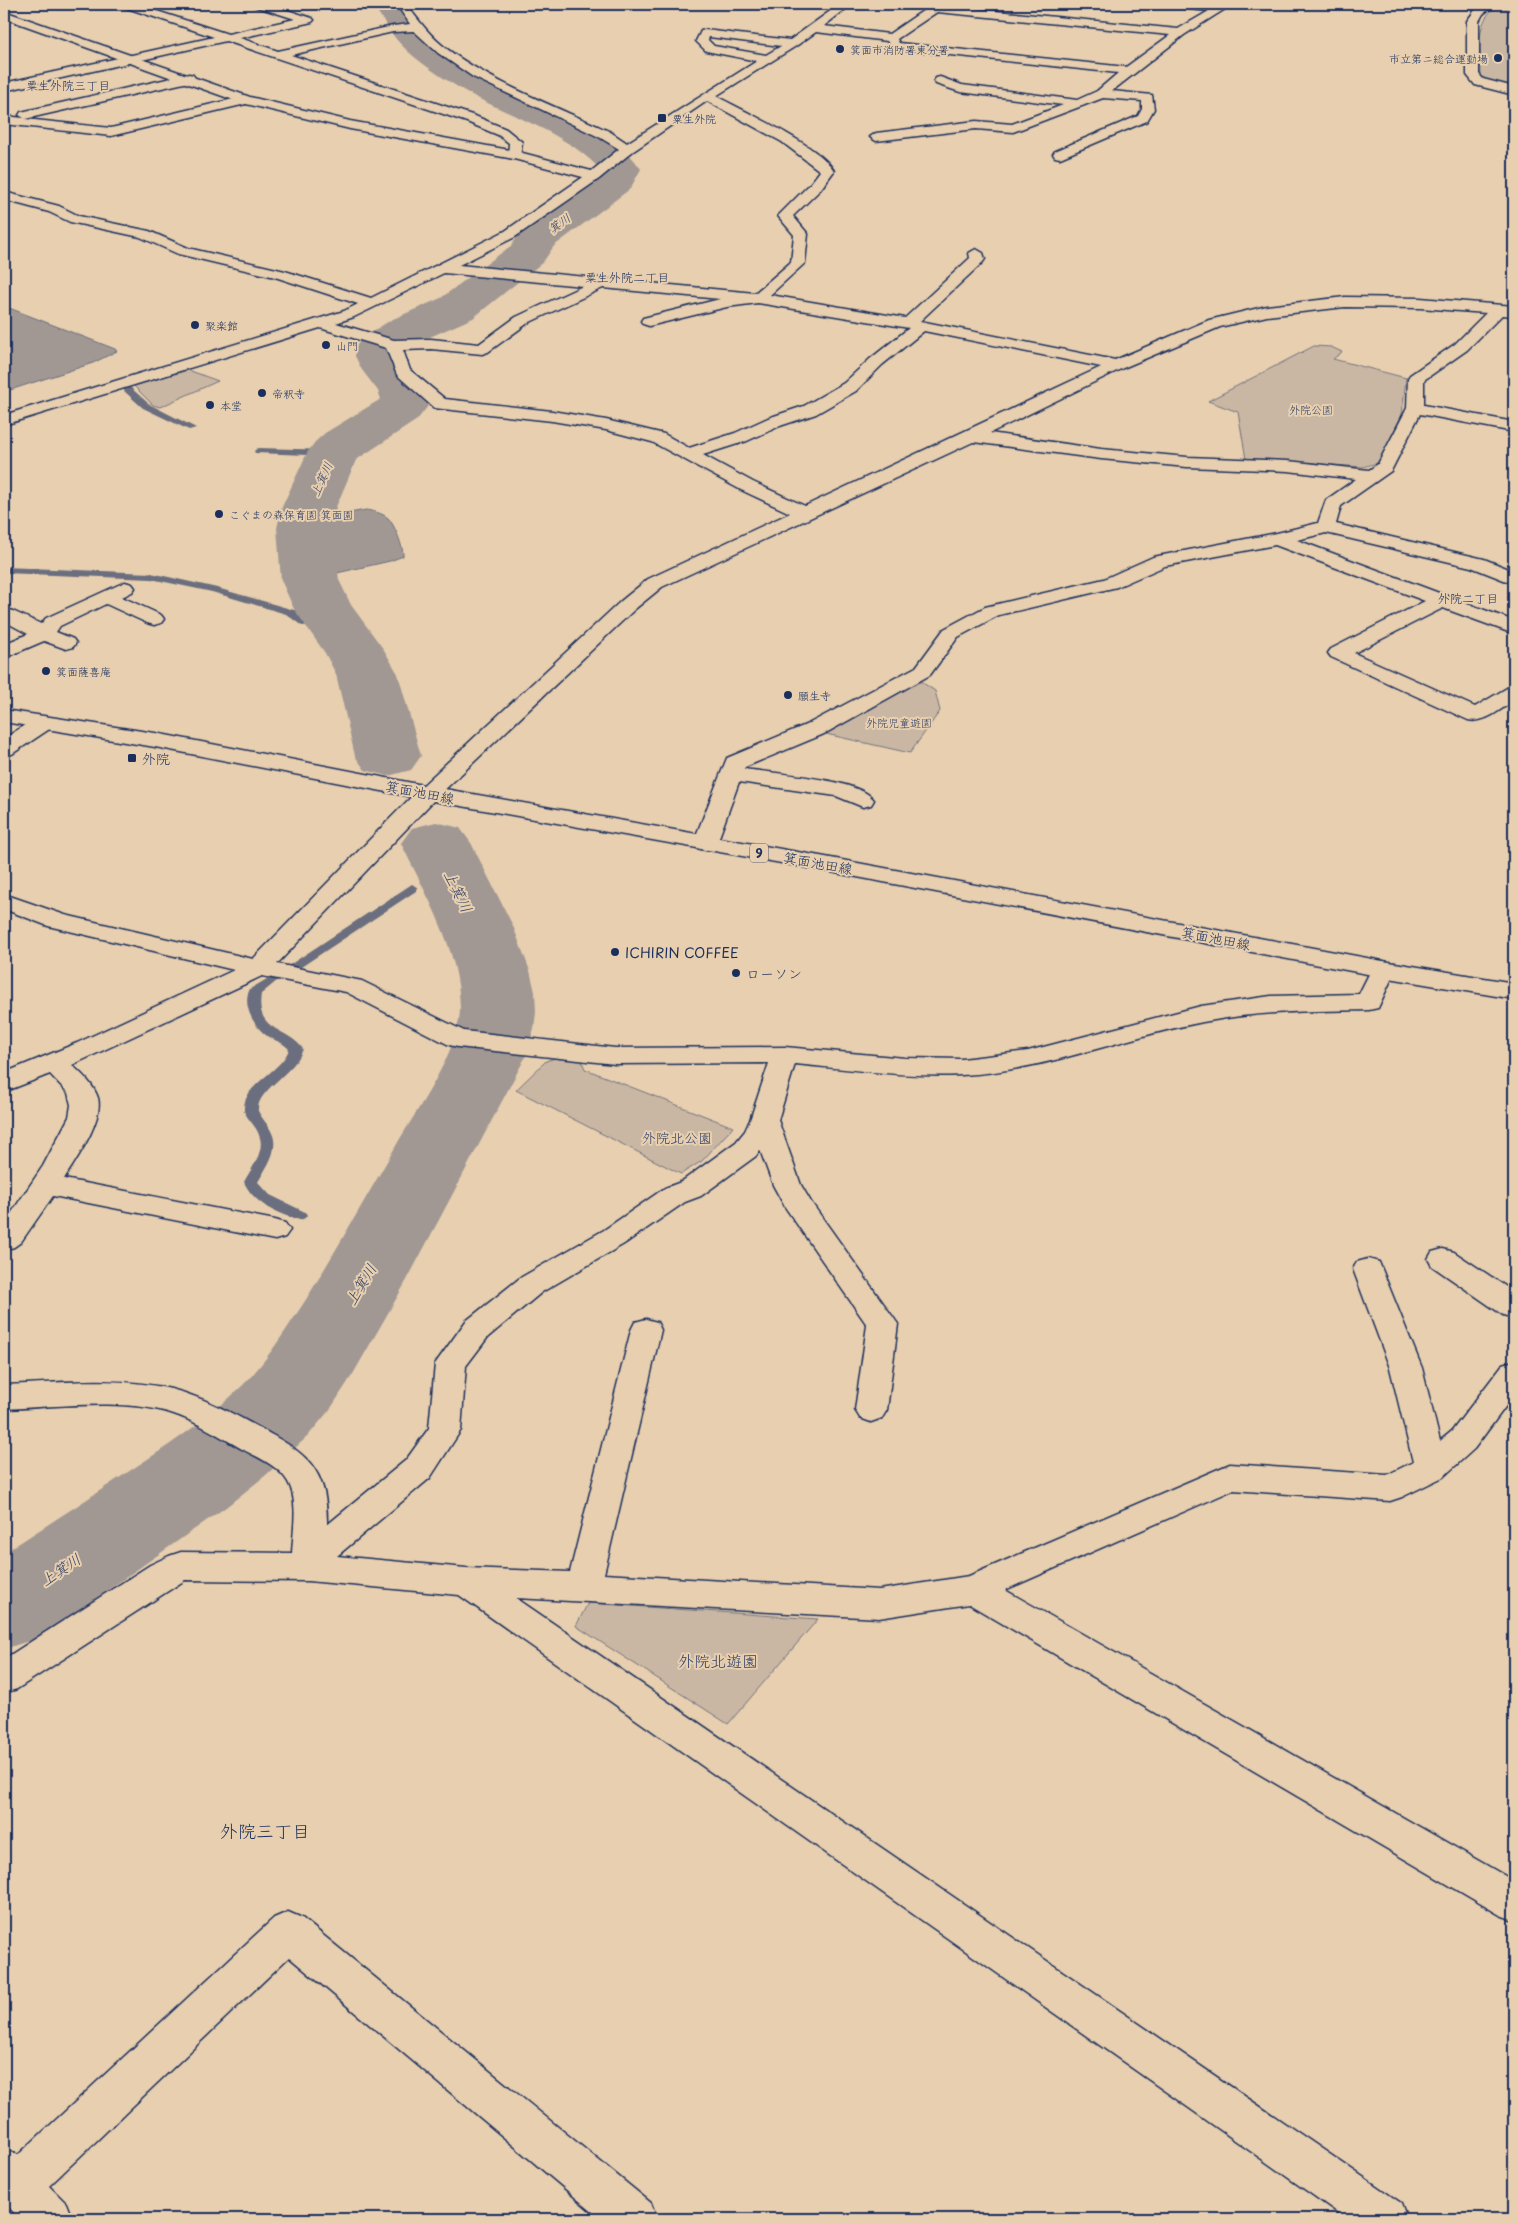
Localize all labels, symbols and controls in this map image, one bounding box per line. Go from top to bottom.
place label: 箕面市消防署東分署 [850,41,949,58]
marker: 箕面市消防署東分署 [834,43,846,55]
place label: 市立第ニ総合運動場 [1389,50,1488,67]
marker: 市立第ニ総合運動場 [1492,52,1504,64]
district label: 粟生外院三丁目 [26,76,110,94]
place label: 粟生外院 [672,110,716,127]
marker: 粟生外院 [656,112,668,124]
water label: 箕川 [544,209,574,237]
district label: 粟生外院二丁目 [585,268,669,286]
place label: 聚楽館 [205,317,238,334]
marker: 聚楽館 [189,319,201,331]
place label: 山門 [336,337,358,354]
marker: 山門 [320,339,332,351]
place label: 帝釈寺 [272,385,305,402]
marker: 帝釈寺 [256,387,268,399]
place label: 本堂 [220,397,242,414]
marker: 本堂 [204,399,216,411]
park label: 外院公園 [1289,401,1333,418]
water label: 上箕川 [305,459,337,499]
place label: こぐまの森保育園 箕面園 [229,506,354,523]
marker: こぐまの森保育園 箕面園 [213,508,225,520]
district label: 外院二丁目 [1438,589,1498,607]
place label: 箕面薩喜庵 [56,663,111,680]
marker: 箕面薩喜庵 [40,665,52,677]
place label: 願生寺 [798,687,831,704]
marker: 願生寺 [782,689,794,701]
park label: 外院児童遊園 [866,714,932,731]
place label: 外院 [142,748,170,769]
marker: 外院 [126,752,138,764]
street label: 箕面池田線 [384,775,456,809]
road number: 9 [750,844,768,862]
street label: 箕面池田線 [782,847,854,879]
water label: 上箕川 [439,866,479,916]
street label: 箕面池田線 [1180,921,1252,955]
place label: ICHIRIN COFFEE [625,942,739,963]
marker: ICHIRIN COFFEE [609,946,621,958]
place label: ローソン [746,963,802,984]
marker: ローソン [730,967,742,979]
park label: 外院北公園 [642,1127,712,1148]
water label: 上箕川 [339,1259,381,1309]
water label: 上箕川 [35,1547,85,1591]
park label: 外院北遊園 [678,1648,758,1672]
district label: 外院三丁目 [220,1817,310,1844]

